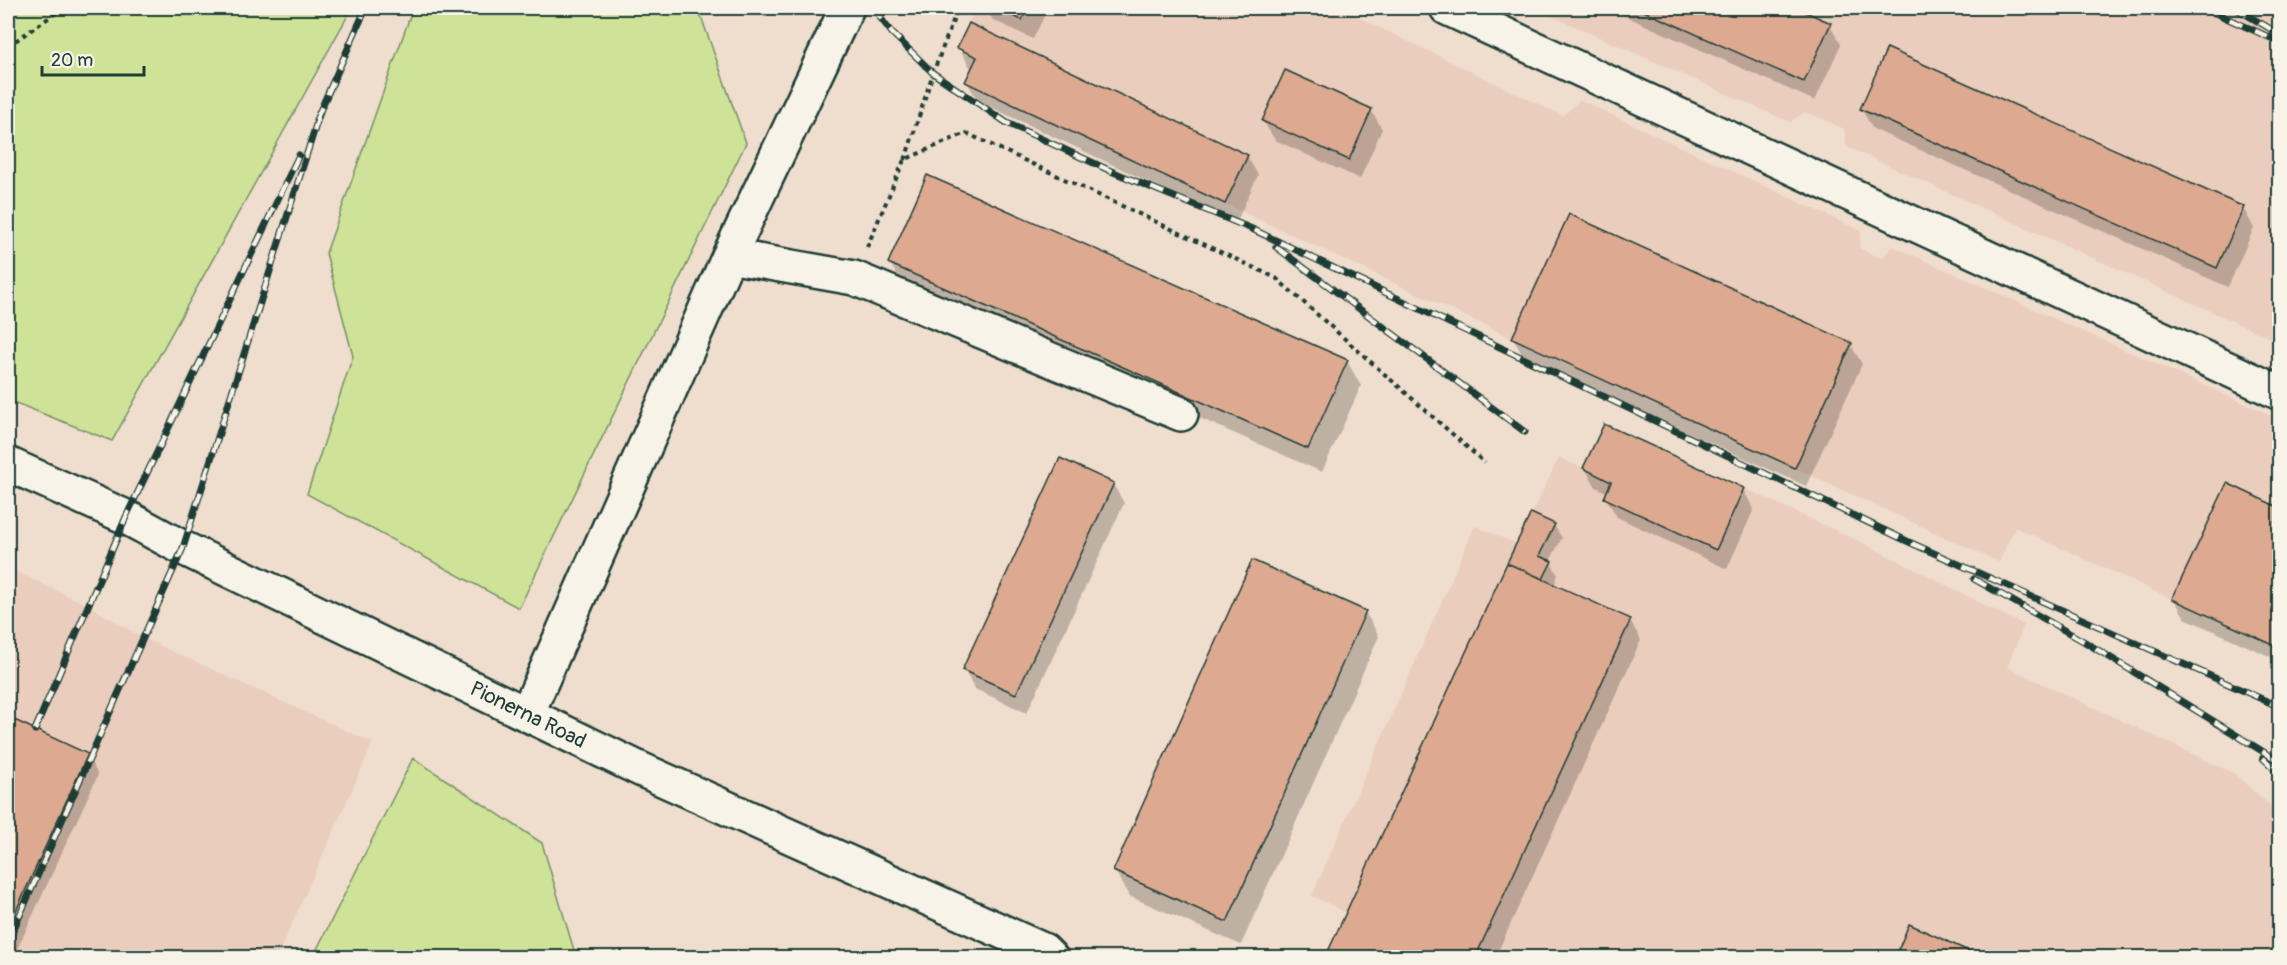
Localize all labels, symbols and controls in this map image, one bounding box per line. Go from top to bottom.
scale bar [42,39,144,77]
text: 20 m [51,49,93,72]
street label: Pionerna Road [466,675,590,755]

